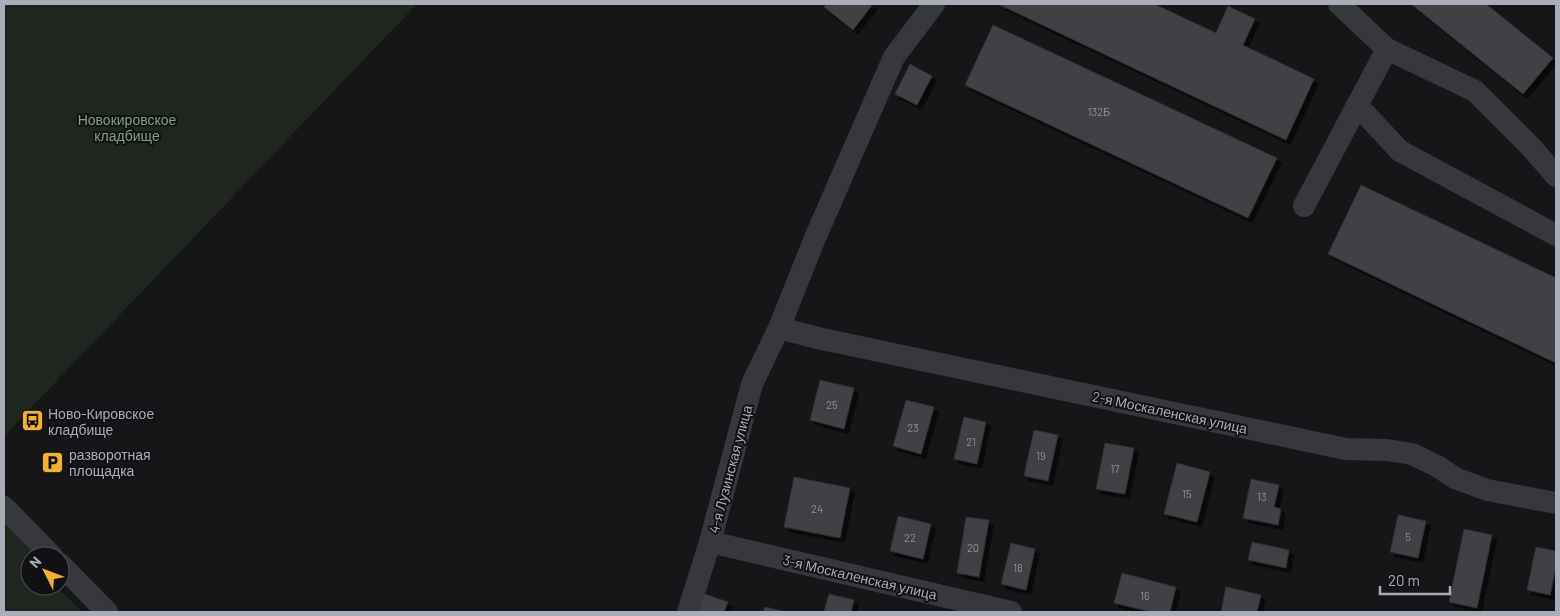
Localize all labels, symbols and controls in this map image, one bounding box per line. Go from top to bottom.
house number: 132Б [1088,105,1110,118]
park label: Новокировское кладбище [78,111,177,144]
street label: 2-я Москаленская улица [1091,387,1249,437]
house number: 25 [826,398,838,411]
street label: 4-я Лузинская улица [705,403,755,535]
place label: Ново-Кировское кладбище [48,405,154,438]
bus stop icon: Ново-Кировское кладбище [20,409,44,433]
house number: 23 [907,421,919,434]
house number: 21 [966,435,976,448]
place label: разворотная площадка [69,446,151,479]
house number: 19 [1036,449,1046,462]
parking icon: разворотная площадка [41,450,65,474]
house number: 17 [1110,462,1120,475]
house number: 15 [1182,487,1192,500]
house number: 13 [1257,490,1267,503]
house number: 24 [811,502,823,515]
house number: 5 [1405,530,1411,543]
house number: 22 [904,531,916,544]
house number: 20 [967,541,979,554]
north arrow [20,546,70,596]
street label: 3-я Москаленская улица [781,551,939,603]
text: N [26,553,44,571]
house number: 18 [1013,561,1023,574]
scale bar [1380,564,1450,596]
text: 20 m [1388,571,1420,589]
house number: 16 [1140,589,1150,602]

